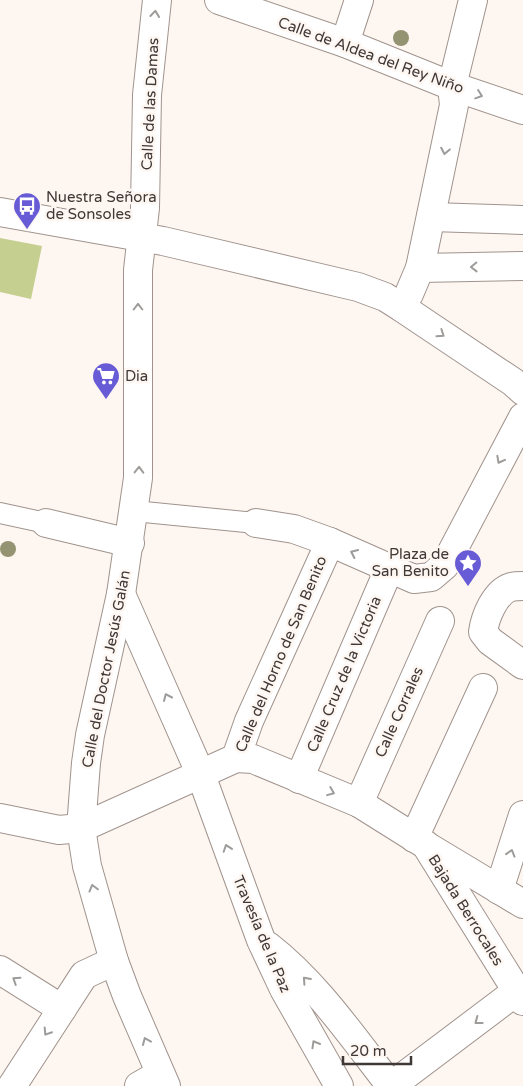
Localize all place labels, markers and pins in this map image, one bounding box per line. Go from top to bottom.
place label: Nuestra Señora de Sonsoles [46,188,157,223]
bus stop icon: Nuestra Señora de Sonsoles [12,191,42,230]
supermarket icon: Dia [91,361,121,400]
place label: Dia [125,367,148,385]
place label: Plaza de San Benito [372,545,449,580]
place icon: Plaza de San Benito [453,548,483,587]

